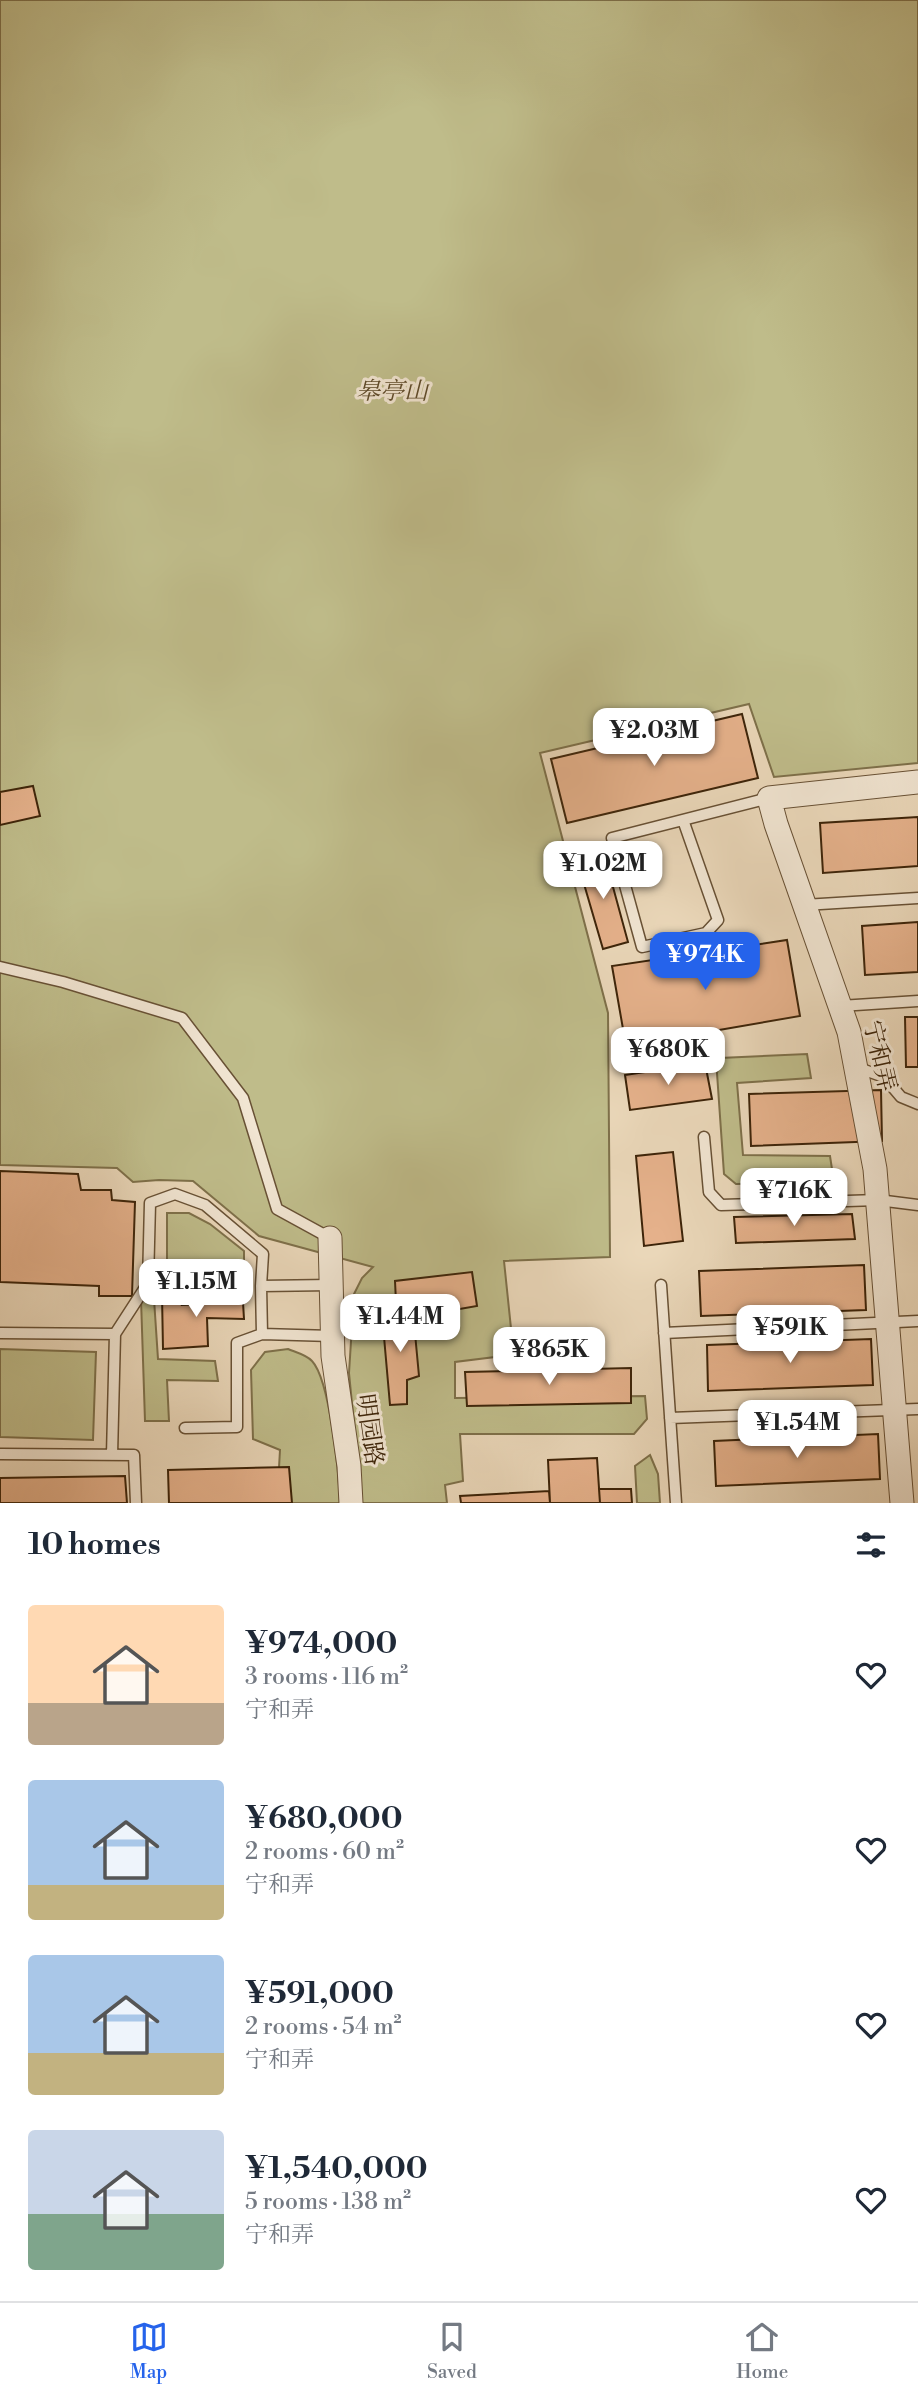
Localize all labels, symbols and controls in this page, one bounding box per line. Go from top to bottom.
park label: 皋亭山 [356,377,430,407]
pin: ¥2.03M [597,708,711,768]
text: ¥2.03M [609,717,699,745]
pin: ¥1.02M [546,842,660,901]
text: ¥1.02M [559,850,647,878]
pin: ¥974K [656,932,754,992]
text: ¥974K [666,941,744,969]
street label: 宁和弄 [856,1018,902,1094]
pin: ¥680K [619,1028,717,1087]
text: ¥680K [627,1036,709,1064]
pin: ¥716K [745,1168,843,1228]
text: ¥716K [756,1177,832,1205]
pin: ¥1.15M [139,1260,253,1319]
text: ¥1.15M [155,1268,237,1296]
pin: ¥1.44M [343,1294,457,1354]
text: ¥1.44M [356,1303,444,1331]
pin: ¥591K [741,1306,839,1365]
text: ¥591K [752,1314,828,1342]
pin: ¥865K [500,1328,598,1387]
text: ¥865K [509,1336,589,1364]
street label: 明园路 [349,1392,389,1468]
pin: ¥1.54M [740,1400,854,1460]
text: ¥1.54M [754,1409,840,1437]
text: 10 homes [28,1526,161,1564]
icon: filters [852,1526,890,1564]
text: ¥974,000 [245,1625,397,1663]
icon: home [84,1633,168,1717]
icon: heart [852,1656,890,1694]
text: 3 rooms · 116 m² [245,1663,408,1691]
text: 宁和弄 [245,1696,314,1724]
text: ¥680,000 [245,1800,402,1838]
icon: home [84,1808,168,1892]
icon: heart [852,1831,890,1869]
text: 2 rooms · 60 m² [245,1838,404,1866]
text: 宁和弄 [245,1871,314,1899]
text: ¥591,000 [245,1975,394,2013]
icon: home [84,1983,168,2067]
icon: heart [852,2006,890,2044]
text: 2 rooms · 54 m² [245,2013,402,2041]
text: 宁和弄 [245,2046,314,2074]
text: ¥1,540,000 [245,2150,428,2188]
icon: home [84,2158,168,2242]
icon: heart [852,2181,890,2219]
text: 5 rooms · 138 m² [245,2188,411,2216]
text: 宁和弄 [245,2221,314,2249]
tab: Map [130,2318,168,2384]
tab: Saved [427,2318,477,2384]
tab: Home [736,2318,788,2384]

